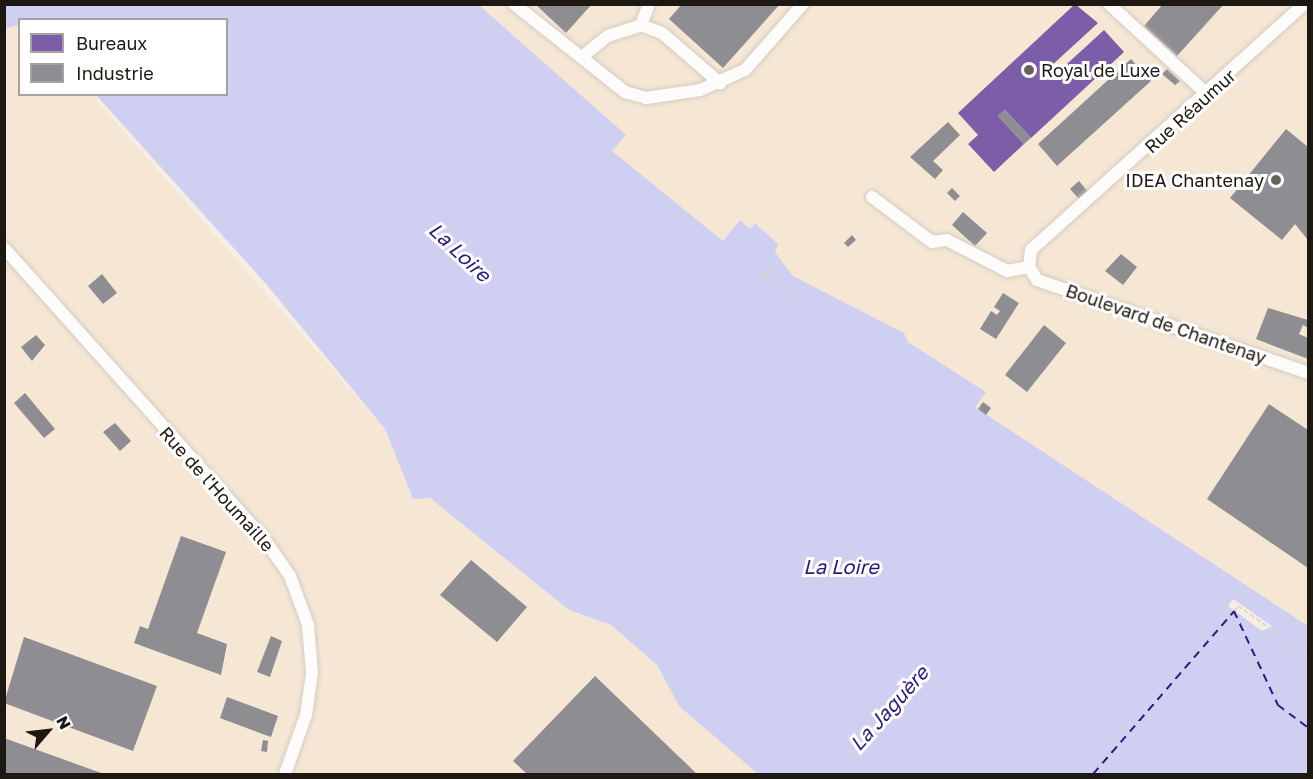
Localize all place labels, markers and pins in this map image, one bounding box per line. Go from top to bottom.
place label: Royal de Luxe [1041,59,1160,81]
marker: Royal de Luxe [1022,63,1036,77]
place label: IDEA Chantenay [1125,169,1264,191]
marker: IDEA Chantenay [1269,173,1283,187]

